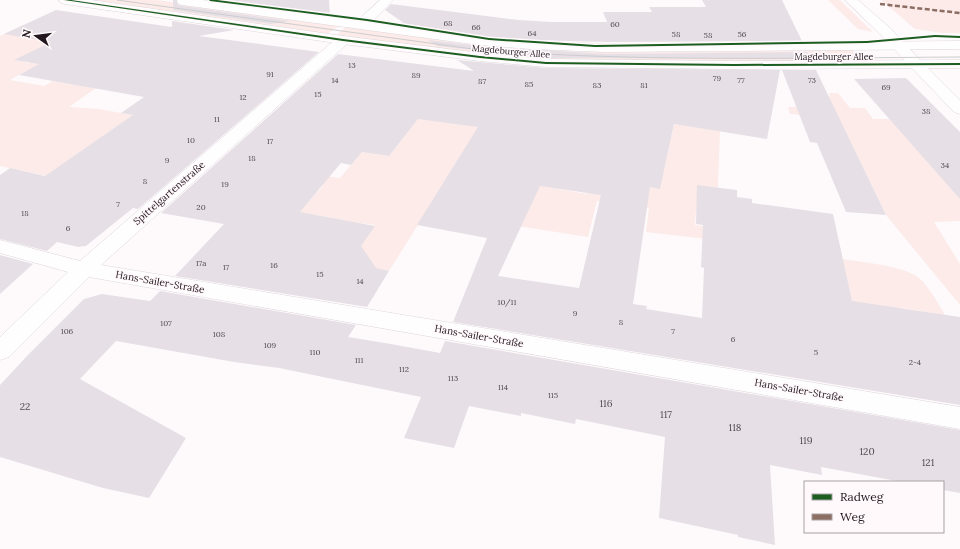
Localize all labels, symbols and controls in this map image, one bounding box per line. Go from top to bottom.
north arrow [16,16,56,56]
house number: 68 [443,18,453,28]
house number: 60 [610,19,620,29]
house number: 66 [471,22,481,32]
text: N [18,27,34,39]
house number: 64 [528,28,537,38]
house number: 58 [672,29,681,39]
house number: 56 [738,29,747,39]
house number: 58 [704,30,713,40]
street label: Magdeburger Allee [471,42,551,60]
street label: Magdeburger Allee [795,51,874,62]
house number: 13 [348,60,356,70]
house number: 91 [266,69,274,79]
house number: 89 [411,70,421,80]
house number: 79 [713,73,722,83]
house number: 14 [331,75,339,85]
house number: 77 [737,75,745,85]
house number: 73 [808,75,817,85]
house number: 87 [478,76,486,86]
house number: 85 [525,79,533,89]
house number: 83 [593,80,602,90]
house number: 81 [640,80,648,90]
house number: 69 [881,82,891,92]
house number: 15 [314,89,322,99]
house number: 12 [239,92,247,102]
house number: 38 [922,106,931,116]
house number: 11 [214,114,220,124]
house number: 10 [187,135,195,145]
house number: 17 [267,136,274,146]
house number: 18 [248,153,256,163]
house number: 9 [165,155,170,165]
street label: Spittelgartenstraße [130,158,208,228]
house number: 34 [941,160,950,170]
house number: 8 [143,176,148,186]
house number: 19 [221,179,229,189]
house number: 7 [116,199,120,209]
house number: 20 [196,202,206,212]
house number: 18 [21,208,29,218]
house number: 6 [66,223,71,233]
house number: 17a [196,258,206,268]
house number: 16 [270,260,278,270]
house number: 17 [223,262,230,272]
street label: Hans-Sailer-Straße [114,268,206,296]
house number: 15 [316,269,324,279]
house number: 14 [356,276,364,286]
house number: 10/11 [498,297,516,308]
house number: 9 [573,308,578,318]
house number: 8 [619,317,624,327]
house number: 107 [160,318,172,328]
street label: Hans-Sailer-Straße [433,322,525,350]
house number: 106 [61,326,74,336]
house number: 7 [671,326,675,336]
house number: 108 [213,329,226,339]
house number: 6 [731,334,736,344]
house number: 109 [264,340,277,350]
house number: 110 [310,347,320,357]
house number: 5 [814,347,818,357]
house number: 111 [355,355,363,365]
house number: 2-4 [909,357,922,367]
house number: 112 [399,364,409,374]
house number: 113 [448,373,459,383]
street label: Hans-Sailer-Straße [753,376,845,404]
house number: 114 [498,382,509,392]
house number: 115 [548,390,558,400]
house number: 116 [599,397,613,410]
house number: 22 [20,400,30,413]
house number: 117 [660,408,672,421]
house number: 118 [729,421,742,434]
house number: 119 [799,434,813,447]
house number: 120 [859,445,875,458]
house number: 121 [922,456,935,469]
legend [804,481,944,533]
text: Radweg [840,489,884,504]
text: Weg [840,509,865,524]

